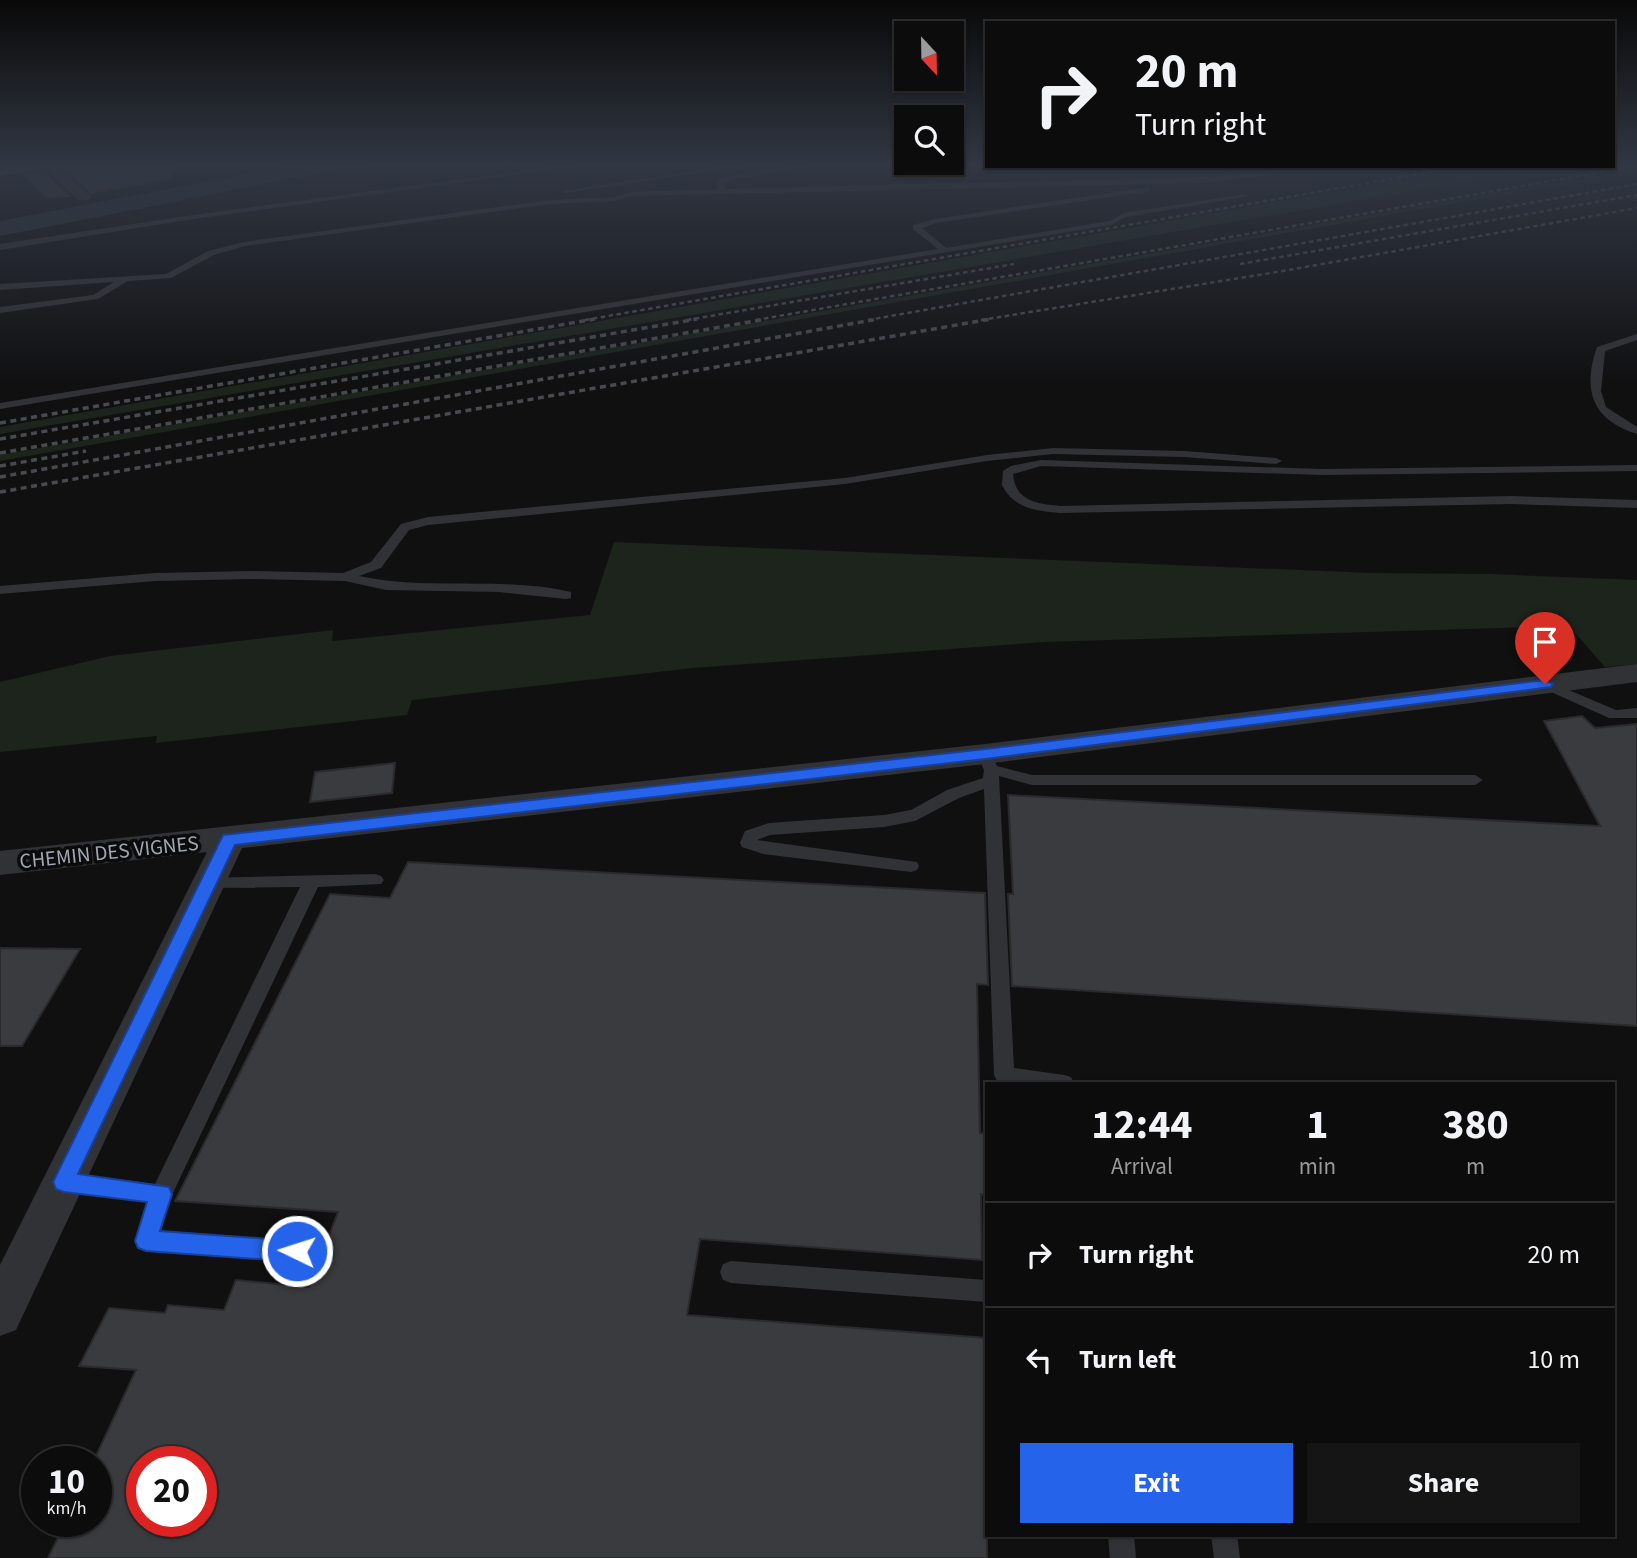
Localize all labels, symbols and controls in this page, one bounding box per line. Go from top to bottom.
north arrow [894,21,964,91]
map controls [894,21,964,175]
text: 20 m [1135,37,1239,107]
icon: right [1020,49,1111,140]
text: Turn right [1135,102,1266,148]
button: search [894,105,964,175]
pin [1515,612,1575,684]
icon: arrive [1526,623,1564,661]
street label: CHEMIN DES VIGNES [18,828,200,876]
text: 12:44 [1091,1095,1193,1155]
text: 1 [1306,1095,1328,1155]
text: 380 [1442,1095,1509,1155]
text: Arrival [1111,1150,1173,1183]
text: min [1299,1150,1336,1183]
text: m [1466,1150,1485,1183]
position arrow [260,1214,334,1288]
icon: right [1020,1236,1058,1274]
text: Turn right [1079,1236,1194,1273]
text: 20 m [1527,1236,1580,1273]
icon: left [1020,1341,1058,1379]
text: Turn left [1079,1341,1176,1378]
text: 10 m [1527,1341,1580,1378]
button: Exit [1020,1443,1293,1523]
button: Share [1307,1443,1580,1523]
speed limit sign: 20 [126,1446,217,1537]
text: 10 [48,1457,85,1507]
text: km/h [47,1496,86,1521]

